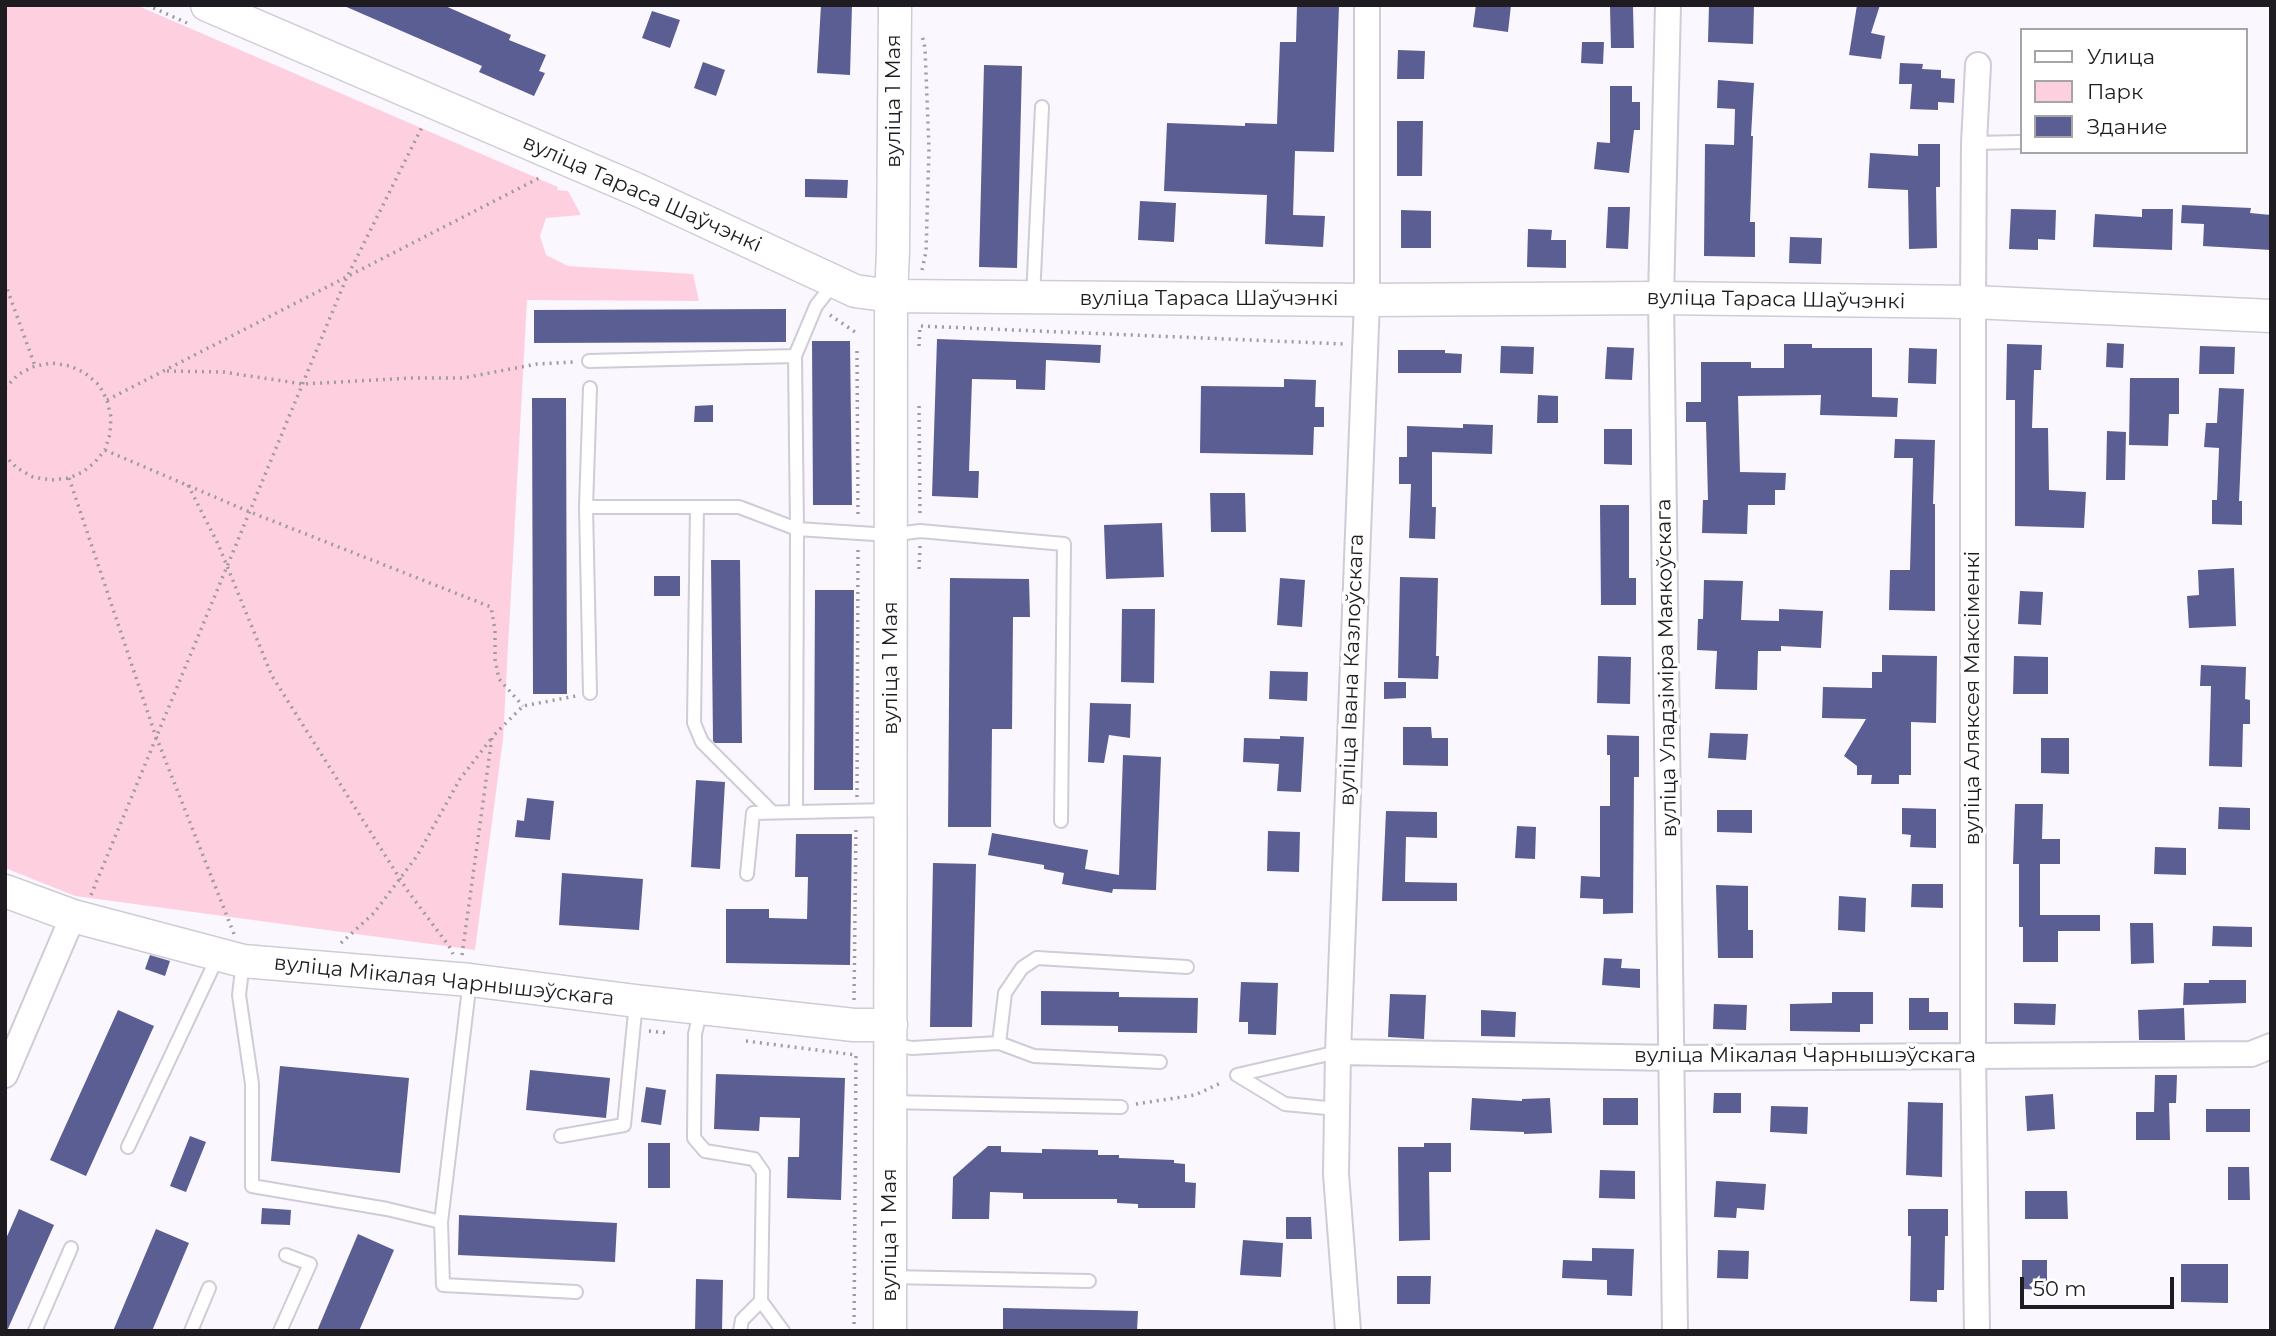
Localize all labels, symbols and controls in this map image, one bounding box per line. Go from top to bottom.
legend [2021,28,2248,154]
street label: вуліца 1 Мая [881,34,907,168]
text: Улица [2087,44,2155,69]
text: Парк [2087,79,2143,104]
text: Здание [2087,114,2168,139]
street label: вуліца Тараса Шаўчэнкі [519,130,765,258]
street label: вуліца Тараса Шаўчэнкі [1646,285,1906,315]
street label: вуліца Тараса Шаўчэнкі [1080,286,1338,312]
street label: вуліца Уладзіміра Маякоўскага [1651,498,1683,838]
street label: вуліца Івана Казлоўскага [1335,533,1369,807]
street label: вуліца Аляксея Максіменкі [1960,551,1986,845]
street label: вуліца 1 Мая [878,601,904,735]
street label: вуліца Мікалая Чарнышэўскага [273,951,615,1011]
street label: вуліца Мікалая Чарнышэўскага [1634,1043,1976,1069]
street label: вуліца 1 Мая [877,1168,903,1302]
scale bar [2024,1262,2178,1306]
text: 50 m [2033,1276,2087,1301]

